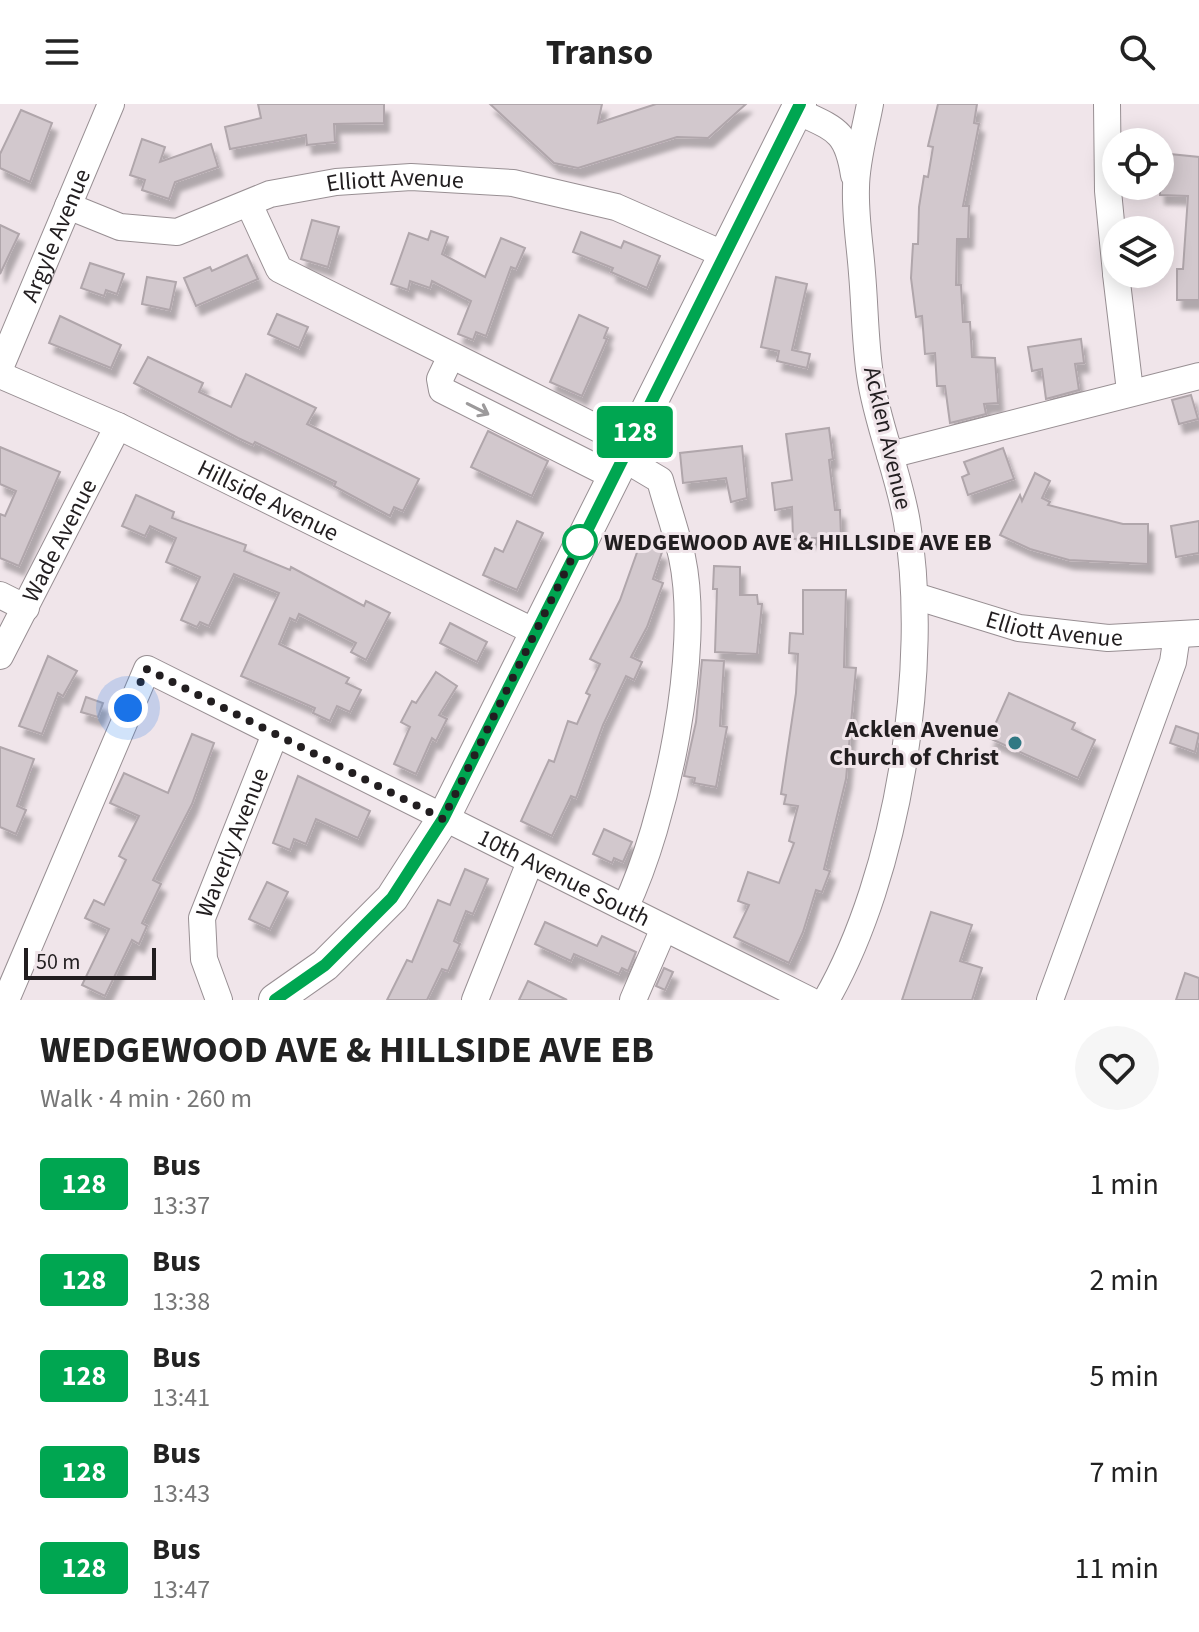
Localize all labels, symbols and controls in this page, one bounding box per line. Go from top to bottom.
text: Transo [546,27,653,78]
icon: menu [40,30,84,74]
icon: search [1115,30,1159,74]
map controls [1102,128,1174,288]
button: locate [1102,128,1174,200]
street label: Elliott Avenue [323,160,465,201]
street label: Argyle Avenue [13,163,100,308]
button: layers [1102,216,1174,288]
street label: Acklen Avenue [854,363,921,513]
one-way arrow [466,401,490,417]
line badge: 128 [589,406,681,458]
text: 128 [613,412,657,452]
street label: Hillside Avenue [191,451,345,550]
street label: Wade Avenue [13,473,106,608]
marker: WEDGEWOOD AVE & HILLSIDE AVE EB [563,525,597,559]
place label: WEDGEWOOD AVE & HILLSIDE AVE EB [604,525,992,560]
street label: Elliott Avenue [981,602,1124,656]
your location [108,688,148,728]
place label: Acklen Avenue Church of Christ [829,712,999,775]
marker: Acklen Avenue Church of Christ [1006,734,1024,752]
street label: Waverly Avenue [187,763,278,923]
street label: 10th Avenue South [472,820,656,936]
scale bar [24,944,156,980]
text: 50 m [36,946,81,978]
text: WEDGEWOOD AVE & HILLSIDE AVE EB [40,1023,654,1077]
button: heart [1075,1026,1159,1110]
text: Walk · 4 min · 260 m [40,1080,252,1117]
text: Bus [152,1144,200,1187]
text: 1 min [1089,1163,1159,1206]
text: 128 [62,1164,106,1204]
text: 13:37 [152,1187,210,1224]
text: Bus [152,1240,200,1283]
text: 2 min [1089,1259,1159,1302]
text: 128 [62,1260,106,1300]
text: 13:38 [152,1283,210,1320]
text: Bus [152,1336,200,1379]
text: 5 min [1089,1355,1159,1398]
text: 128 [62,1356,106,1396]
text: 13:41 [152,1379,210,1416]
text: Bus [152,1432,200,1475]
text: 7 min [1089,1451,1159,1494]
text: 128 [62,1452,106,1492]
text: 13:43 [152,1475,210,1512]
text: Bus [152,1528,200,1571]
text: 11 min [1075,1547,1159,1590]
text: 128 [62,1548,106,1588]
text: 13:47 [152,1571,210,1608]

